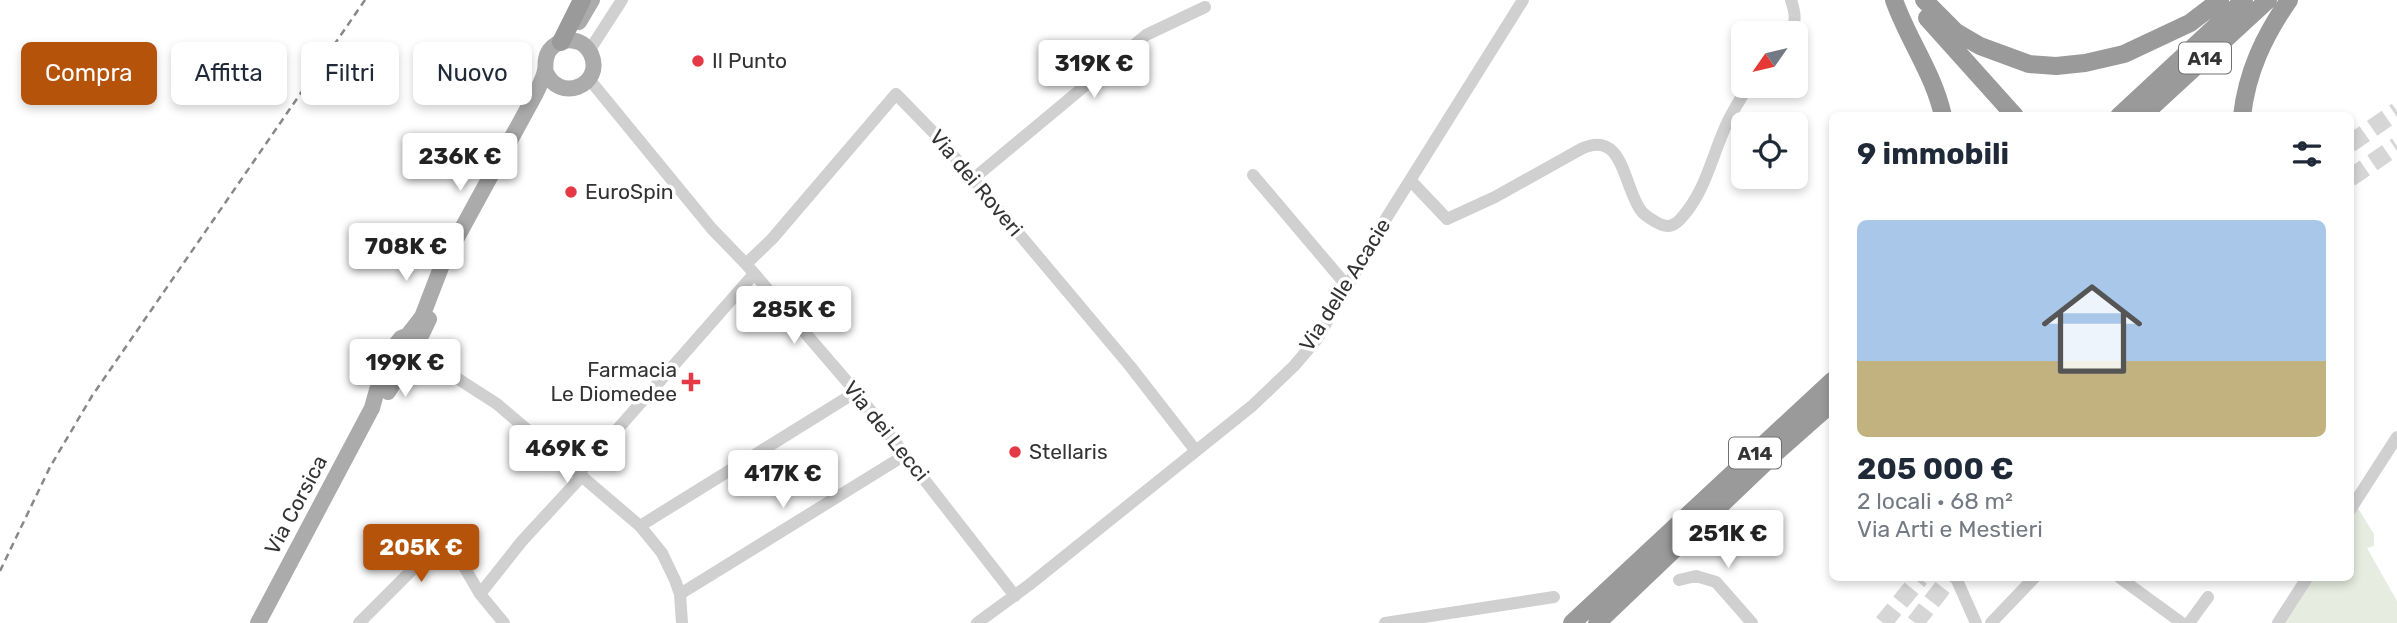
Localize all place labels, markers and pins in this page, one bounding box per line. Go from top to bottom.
pin: 319K € [1037,41,1151,100]
place label: Il Punto [712,48,787,73]
marker: Il Punto [690,53,706,69]
pin: 236K € [403,134,517,193]
place label: EuroSpin [585,179,673,204]
marker: EuroSpin [563,184,579,200]
pin: 708K € [349,224,463,283]
pin: 285K € [737,286,851,346]
pin: 199K € [348,340,462,399]
place label: Farmacia Le Diomedee [550,357,677,406]
marker: Farmacia Le Diomedee [683,374,699,390]
pin: 469K € [510,426,624,485]
place label: Stellaris [1029,439,1108,464]
marker: Stellaris [1007,444,1023,460]
pin: 417K € [726,450,840,510]
pin: 251K € [1671,510,1785,570]
pin: 205K € [364,524,478,584]

